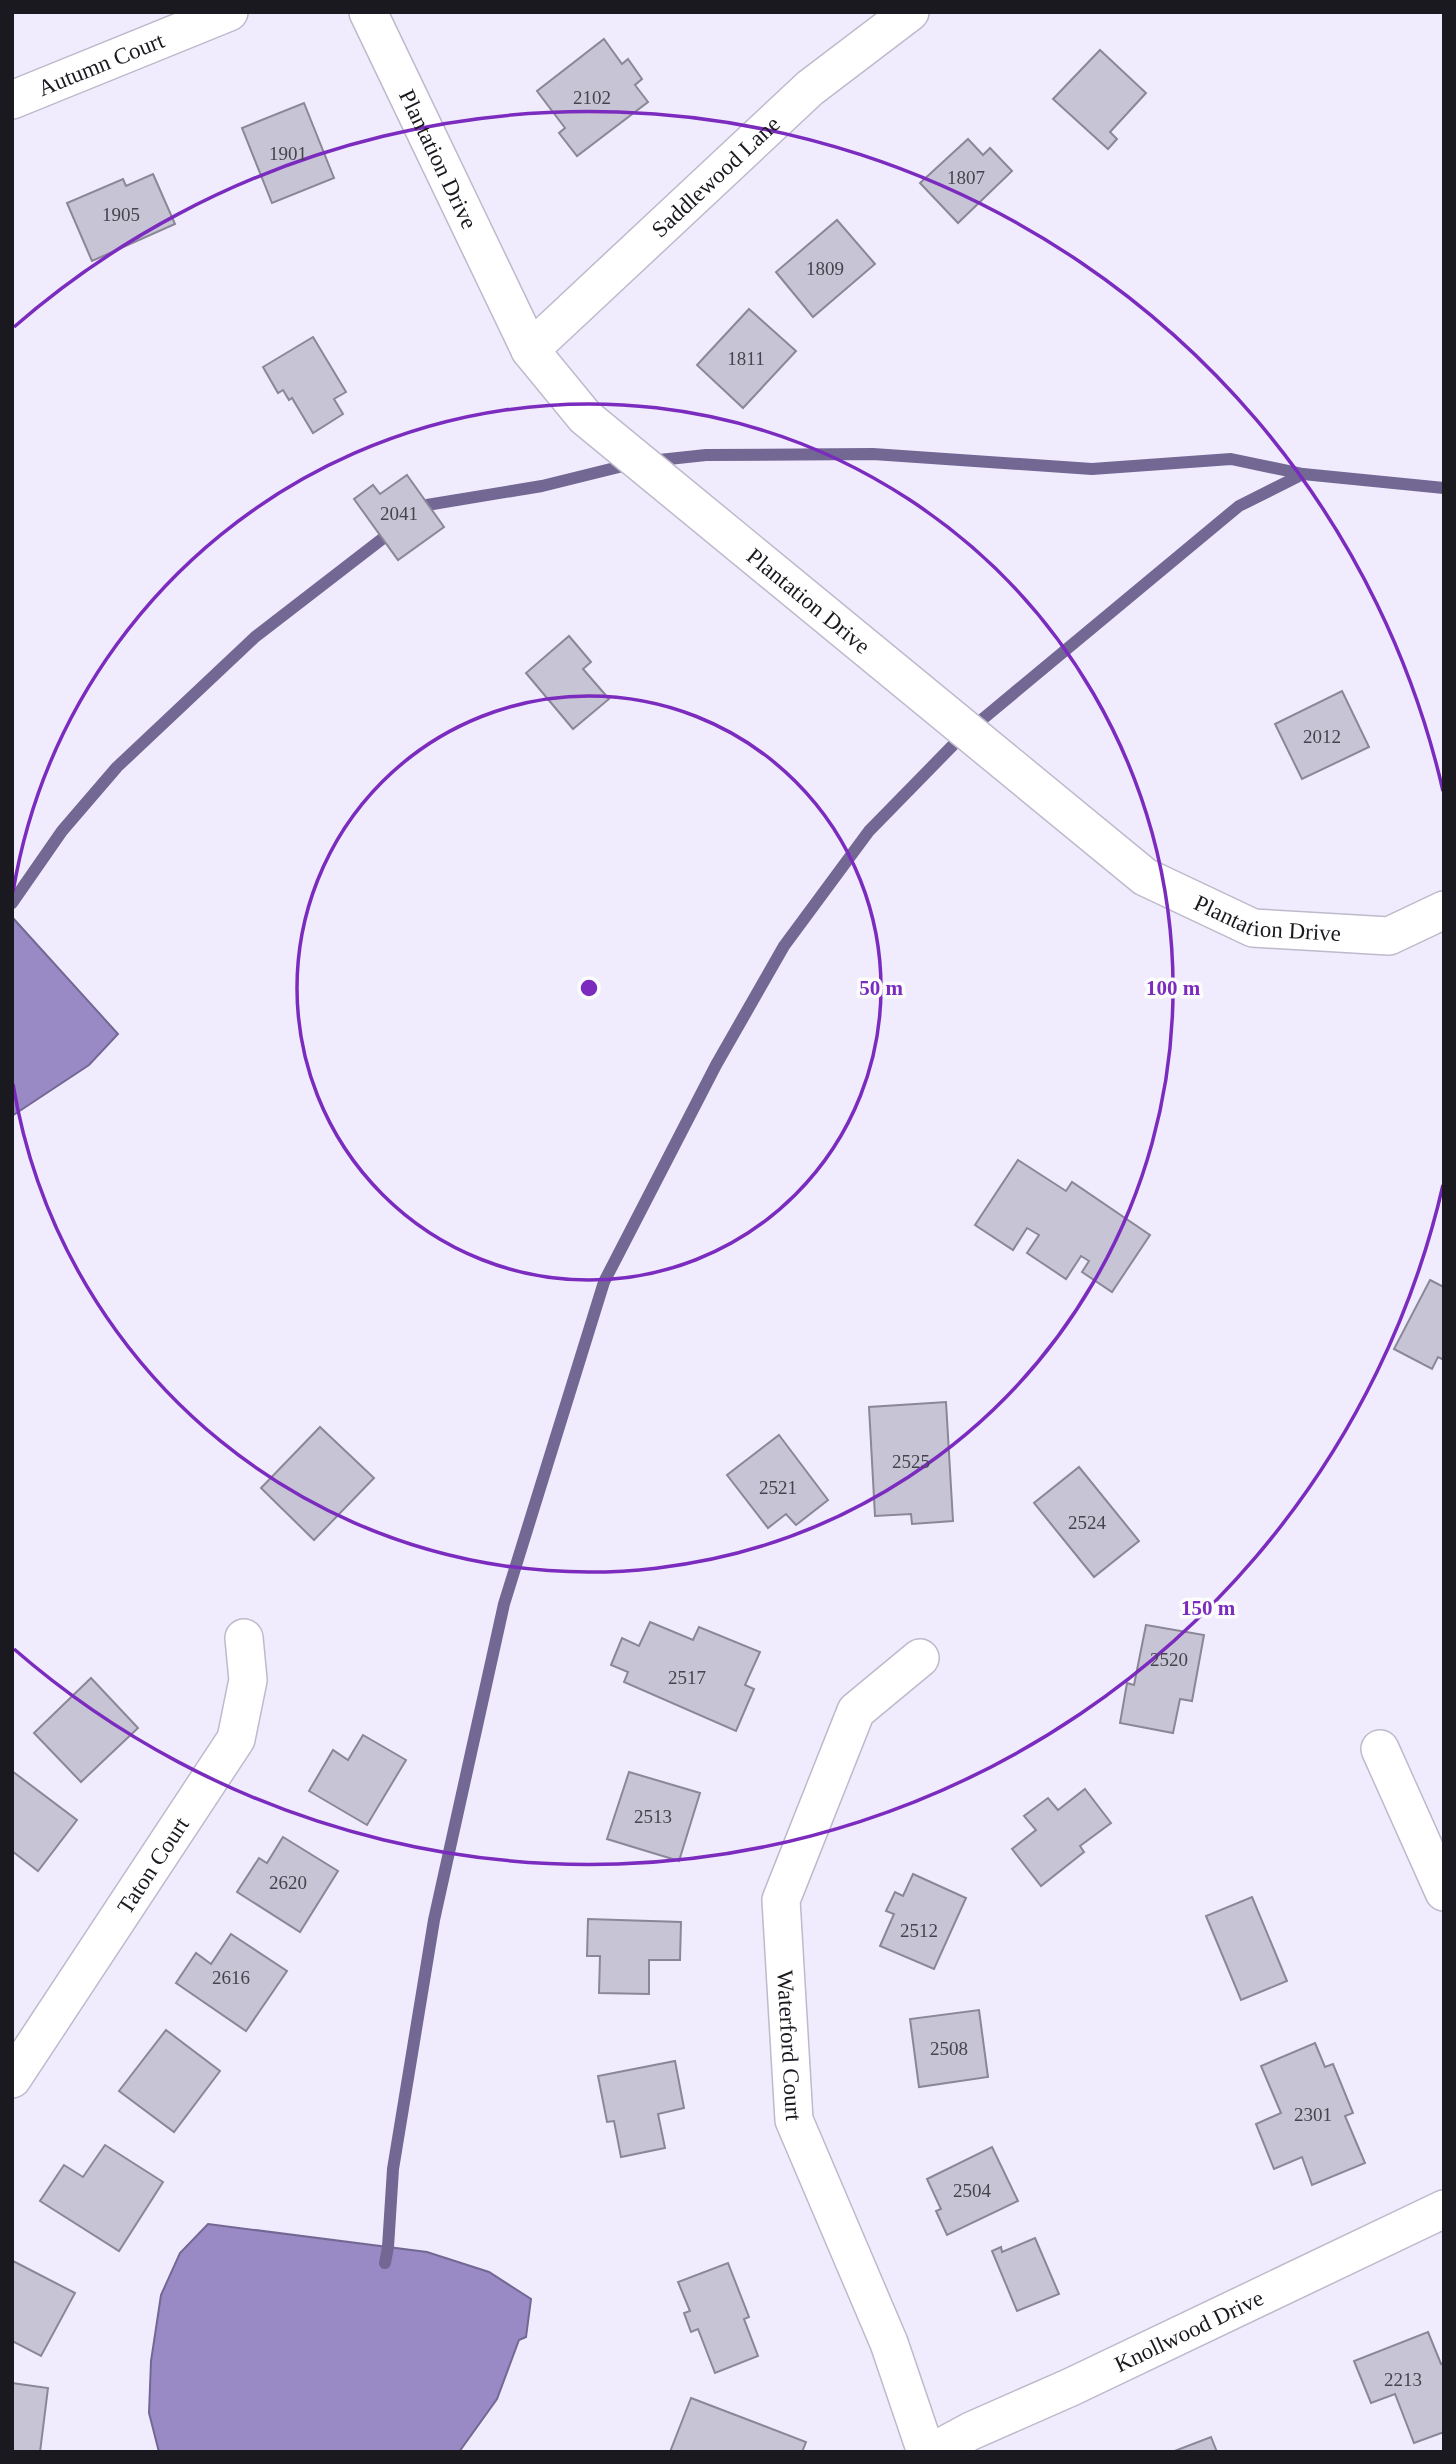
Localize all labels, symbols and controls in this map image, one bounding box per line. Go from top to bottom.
street label: Autumn Court [35,27,168,101]
street label: Plantation Drive [394,86,482,233]
house number: 2102 [573,87,611,108]
street label: Saddlewood Lane [647,111,785,242]
house number: 1901 [269,143,307,164]
house number: 1807 [947,167,985,188]
house number: 1905 [102,204,140,225]
house number: 1809 [806,258,844,279]
house number: 1811 [727,348,765,369]
house number: 2041 [380,503,418,524]
street label: Plantation Drive [742,543,875,659]
house number: 2012 [1303,726,1341,747]
street label: Plantation Drive [1190,890,1342,946]
centre of rings [577,976,601,1000]
text: 50 m [859,976,903,1000]
text: 100 m [1146,976,1201,1000]
house number: 2525 [892,1451,930,1472]
house number: 2521 [759,1477,797,1498]
house number: 2524 [1068,1512,1107,1533]
text: 150 m [1181,1596,1236,1620]
house number: 2520 [1150,1649,1188,1670]
house number: 2517 [668,1667,706,1688]
house number: 2513 [634,1806,672,1827]
street label: Taton Court [113,1812,194,1918]
house number: 2620 [269,1872,307,1893]
house number: 2512 [900,1920,938,1941]
house number: 2616 [212,1967,250,1988]
street label: Waterford Court [772,1969,806,2122]
house number: 2508 [930,2038,968,2059]
house number: 2301 [1294,2104,1332,2125]
house number: 2504 [953,2180,992,2201]
street label: Knollwood Drive [1111,2285,1267,2377]
house number: 2213 [1384,2369,1422,2390]

